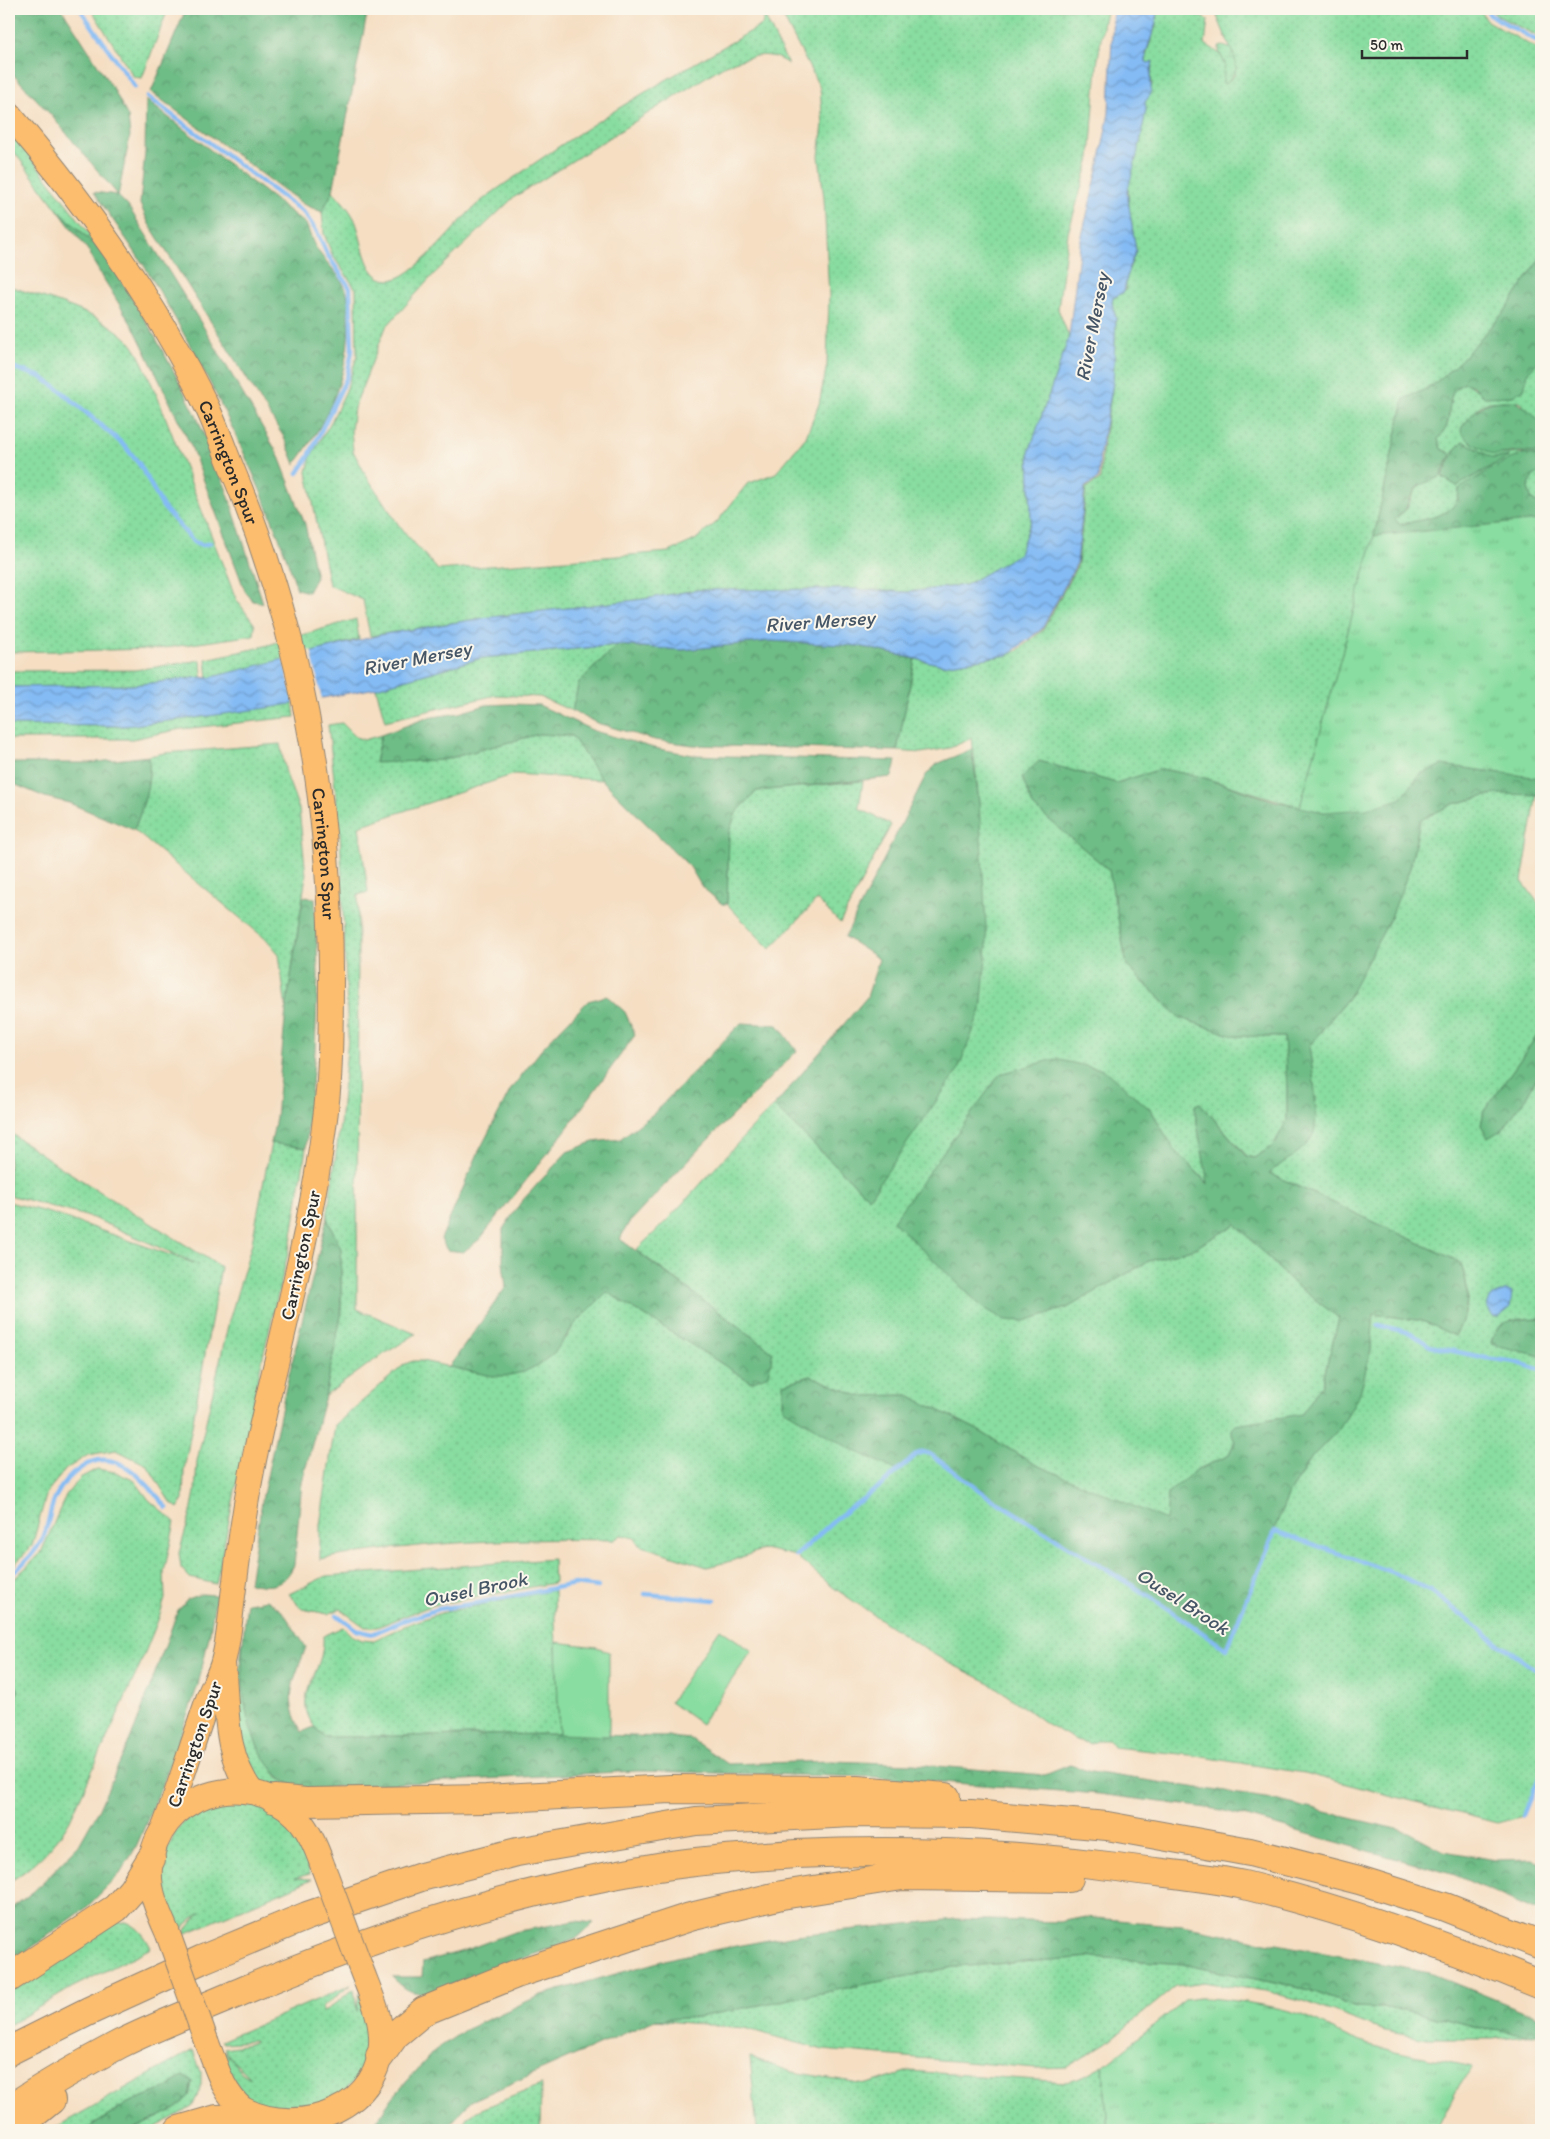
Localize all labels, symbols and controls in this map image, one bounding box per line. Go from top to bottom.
scale bar [1362,28,1468,60]
text: 50 m [1370,36,1403,54]
water label: River Mersey [1070,268,1115,383]
street label: Carrington Spur [193,396,264,529]
water label: River Mersey [765,605,878,637]
water label: River Mersey [361,635,476,680]
street label: Carrington Spur [307,786,341,921]
street label: Carrington Spur [275,1187,326,1322]
water label: Ousel Brook [1132,1562,1235,1641]
water label: Ousel Brook [421,1566,531,1612]
street label: Carrington Spur [162,1677,227,1811]

